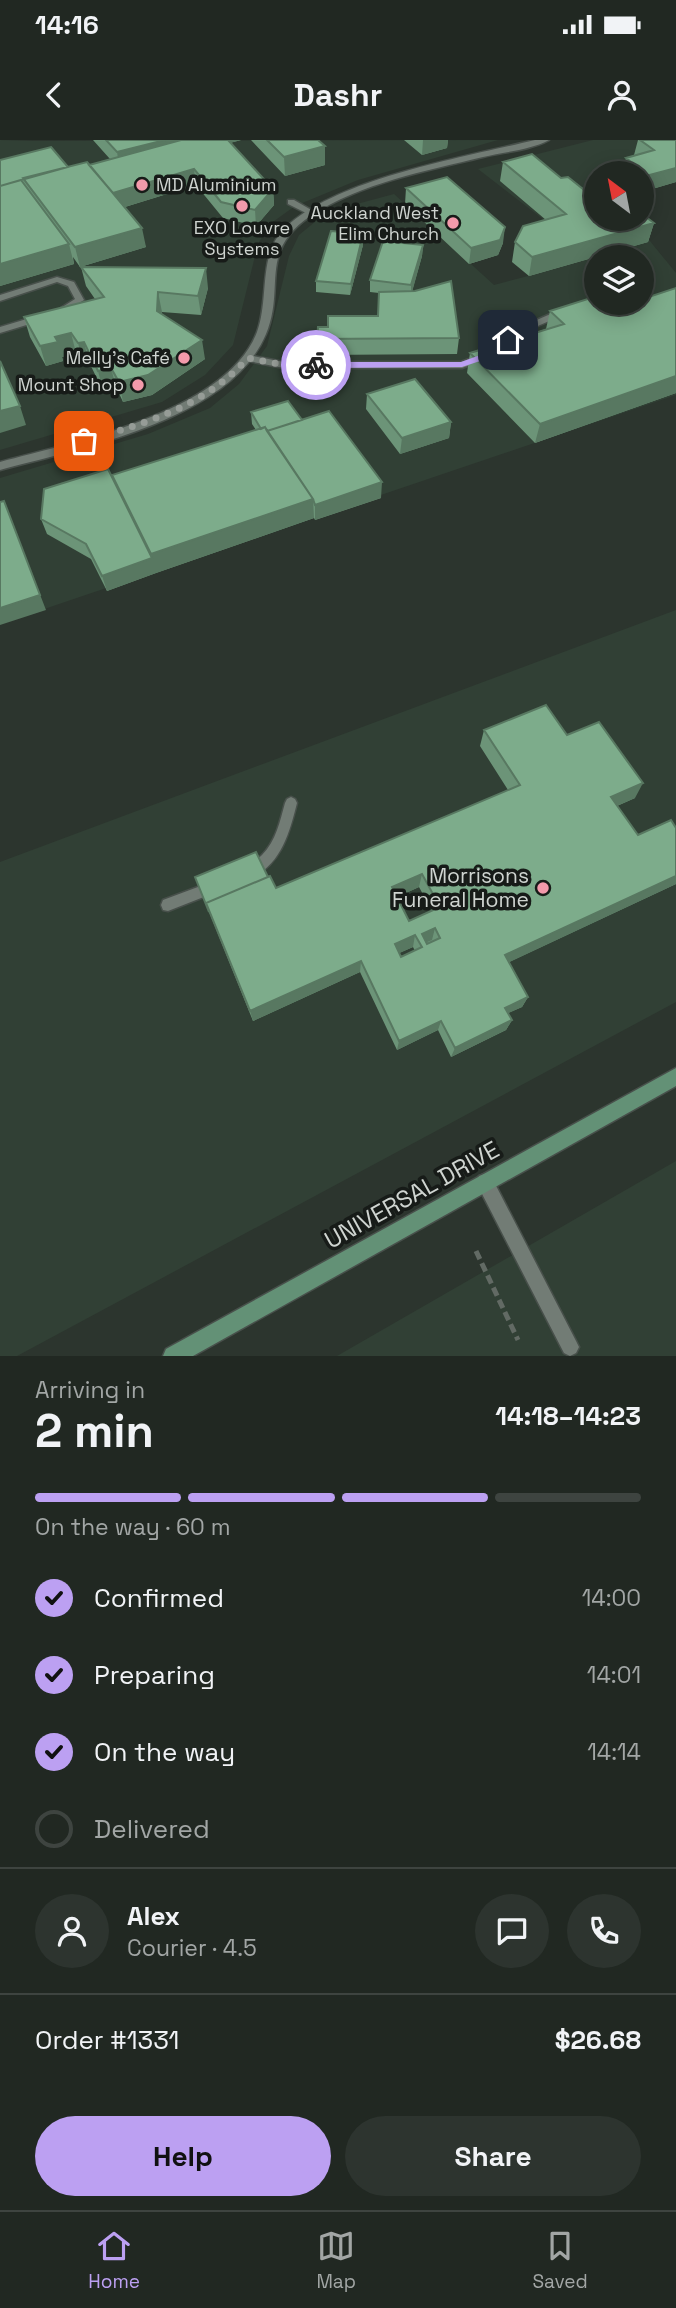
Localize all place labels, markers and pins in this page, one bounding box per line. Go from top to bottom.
place label: MD Aluminium [156,173,276,196]
marker: MD Aluminium [134,177,150,193]
marker: EXO Louvre Systems [234,198,250,214]
place label: Auckland West Elim Church [311,201,439,245]
marker: Auckland West Elim Church [445,215,461,231]
place label: EXO Louvre Systems [194,216,290,260]
pin [478,310,538,370]
place label: Melly's Café [66,346,170,369]
marker: Melly's Café [176,350,192,366]
place label: Mount Shop [18,373,124,396]
marker: Mount Shop [130,377,146,393]
pin [54,411,114,471]
place label: Morrisons Funeral Home [392,862,529,913]
marker: Morrisons Funeral Home [535,880,551,896]

